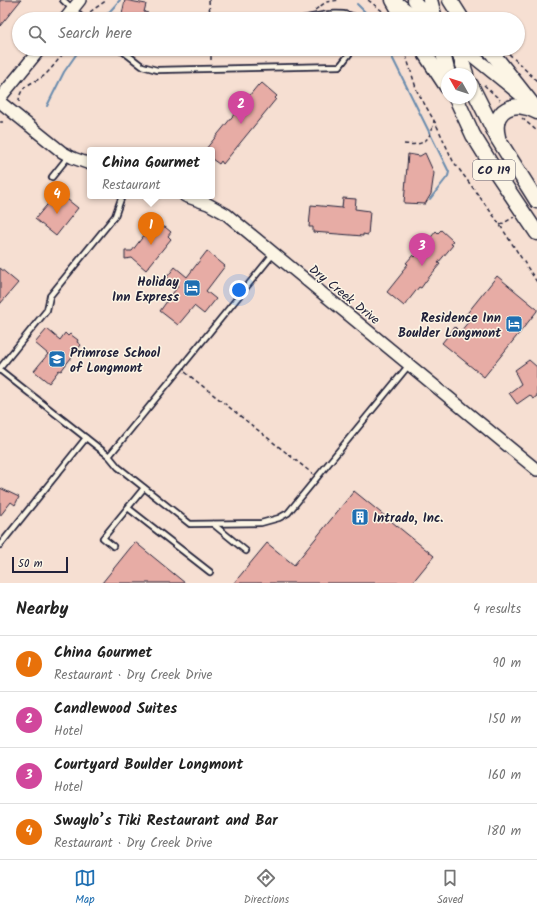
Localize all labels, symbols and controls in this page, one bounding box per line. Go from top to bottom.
search box [12,12,525,56]
text: Search here [58,22,132,46]
icon: search [26,23,48,45]
north arrow [441,68,477,104]
pin: 2 [228,91,254,124]
popup [87,147,215,199]
text: China Gourmet [102,151,200,175]
road number: CO 119 [473,160,515,180]
text: Restaurant [102,175,161,196]
pin: 4 [44,181,70,214]
pin: 1 [138,212,164,245]
pin: 3 [409,233,435,266]
street label: Dry Creek Drive [304,260,384,331]
place label: Holiday Inn Express [112,272,179,308]
hotel icon: Holiday Inn Express [182,278,202,298]
your location [229,280,249,300]
place label: Residence Inn Boulder Longmont [398,308,501,344]
hotel icon: Residence Inn Boulder Longmont [504,314,524,334]
place label: Primrose School of Longmont [70,343,161,379]
school or university icon: Primrose School of Longmont [47,349,67,369]
building icon: Intrado, Inc. [350,507,370,527]
place label: Intrado, Inc. [373,508,443,529]
scale bar [12,555,68,574]
text: 50 m [18,555,43,573]
text: Nearby [16,596,68,623]
text: 4 results [473,599,521,620]
text: China Gourmet [54,641,152,665]
text: 1 [27,653,31,674]
text: 90 m [493,653,521,674]
text: Restaurant · Dry Creek Drive [54,665,212,686]
text: Candlewood Suites [54,697,177,721]
text: 2 [25,709,33,730]
text: 150 m [488,709,521,730]
text: Hotel [54,721,83,742]
text: Courtyard Boulder Longmont [54,753,243,777]
text: 3 [25,765,33,786]
text: 160 m [488,765,521,786]
text: Hotel [54,777,83,798]
text: Swaylo’s Tiki Restaurant and Bar [54,809,278,833]
text: 4 [25,821,33,842]
text: 180 m [487,821,521,842]
text: Restaurant · Dry Creek Drive [54,833,212,854]
tab: Map [74,867,96,909]
tab: Directions [244,867,289,909]
tab: Saved [437,867,463,909]

